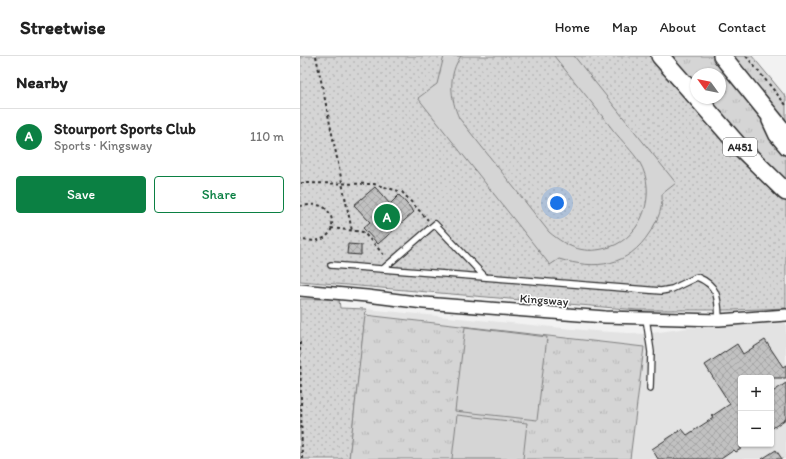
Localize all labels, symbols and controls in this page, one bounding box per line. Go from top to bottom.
text: Streetwise [20,16,106,39]
text: Home [555,19,590,36]
text: Map [612,19,638,36]
text: About [660,19,696,36]
text: Contact [718,19,766,36]
north arrow [690,68,726,104]
text: Nearby [16,72,68,92]
text: Stourport Sports Club [54,120,196,138]
text: A [25,129,33,144]
text: 110 m [250,129,284,144]
text: Sports · Kingsway [54,138,152,153]
road number: A451 [723,138,757,156]
button: Save [16,176,146,213]
button: Share [154,176,284,213]
your location [547,193,567,213]
pin: A [374,202,400,232]
street label: Kingsway [519,291,569,309]
map controls [738,375,774,447]
button: + [738,375,774,411]
button: − [738,411,774,447]

